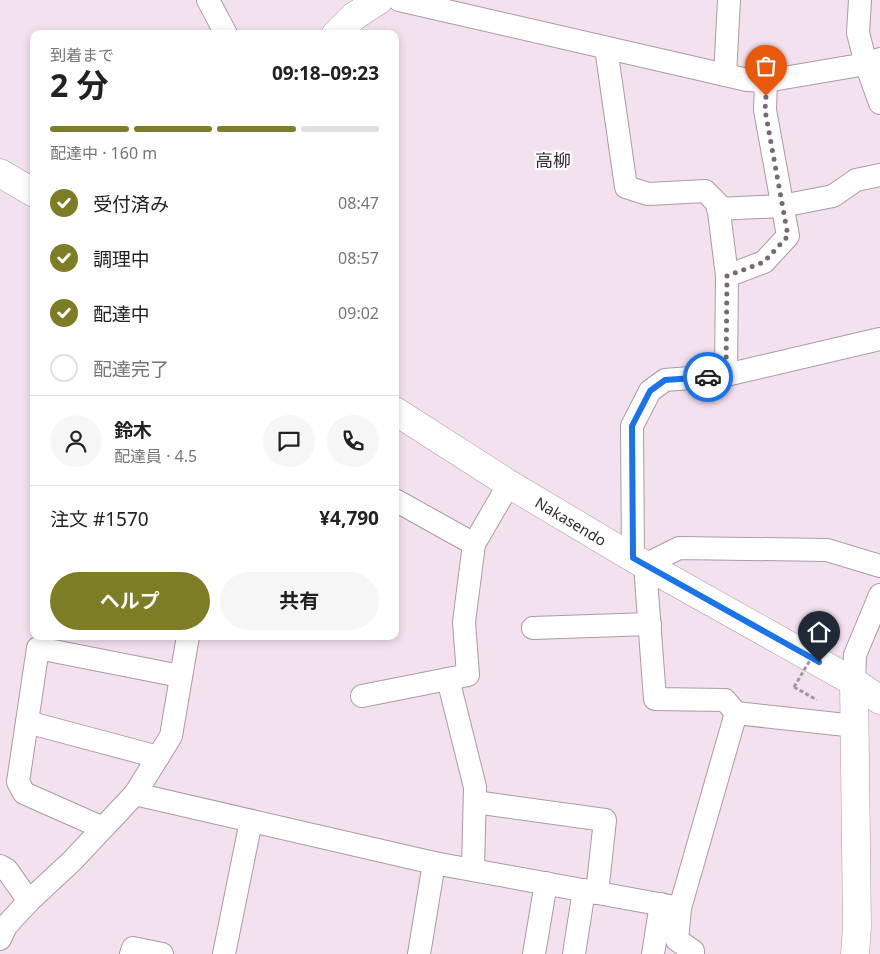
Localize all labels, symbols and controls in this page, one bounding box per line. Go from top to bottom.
text: 到着まで [50,44,114,66]
pin [745,45,787,96]
icon: bag [752,52,780,80]
text: 09:18–09:23 [272,60,379,86]
text: 2 分 [50,63,109,106]
text: 配達中 · 160 m [50,142,157,164]
district label: 高柳 [535,148,571,172]
icon: check [50,189,78,217]
text: 受付済み [93,191,169,217]
text: 08:47 [338,192,379,214]
icon: check [50,244,78,272]
text: 調理中 [93,246,150,272]
text: 08:57 [338,247,379,269]
icon: check [50,299,78,327]
text: 配達中 [93,301,150,327]
text: 09:02 [338,302,379,324]
courier [683,352,733,402]
text: 配達完了 [93,356,169,382]
icon: car [694,363,722,391]
button: person [50,415,102,467]
button: chat [263,415,315,467]
button: phone [327,415,379,467]
text: 鈴木 [114,417,152,443]
text: 配達員 · 4.5 [114,445,197,467]
street label: Nakasendo [532,492,610,550]
text: ¥4,790 [319,505,379,531]
text: 注文 #1570 [50,506,149,532]
button: ヘルプ [50,572,210,630]
button: 共有 [220,572,379,630]
pin [798,611,840,662]
icon: home [805,618,833,646]

